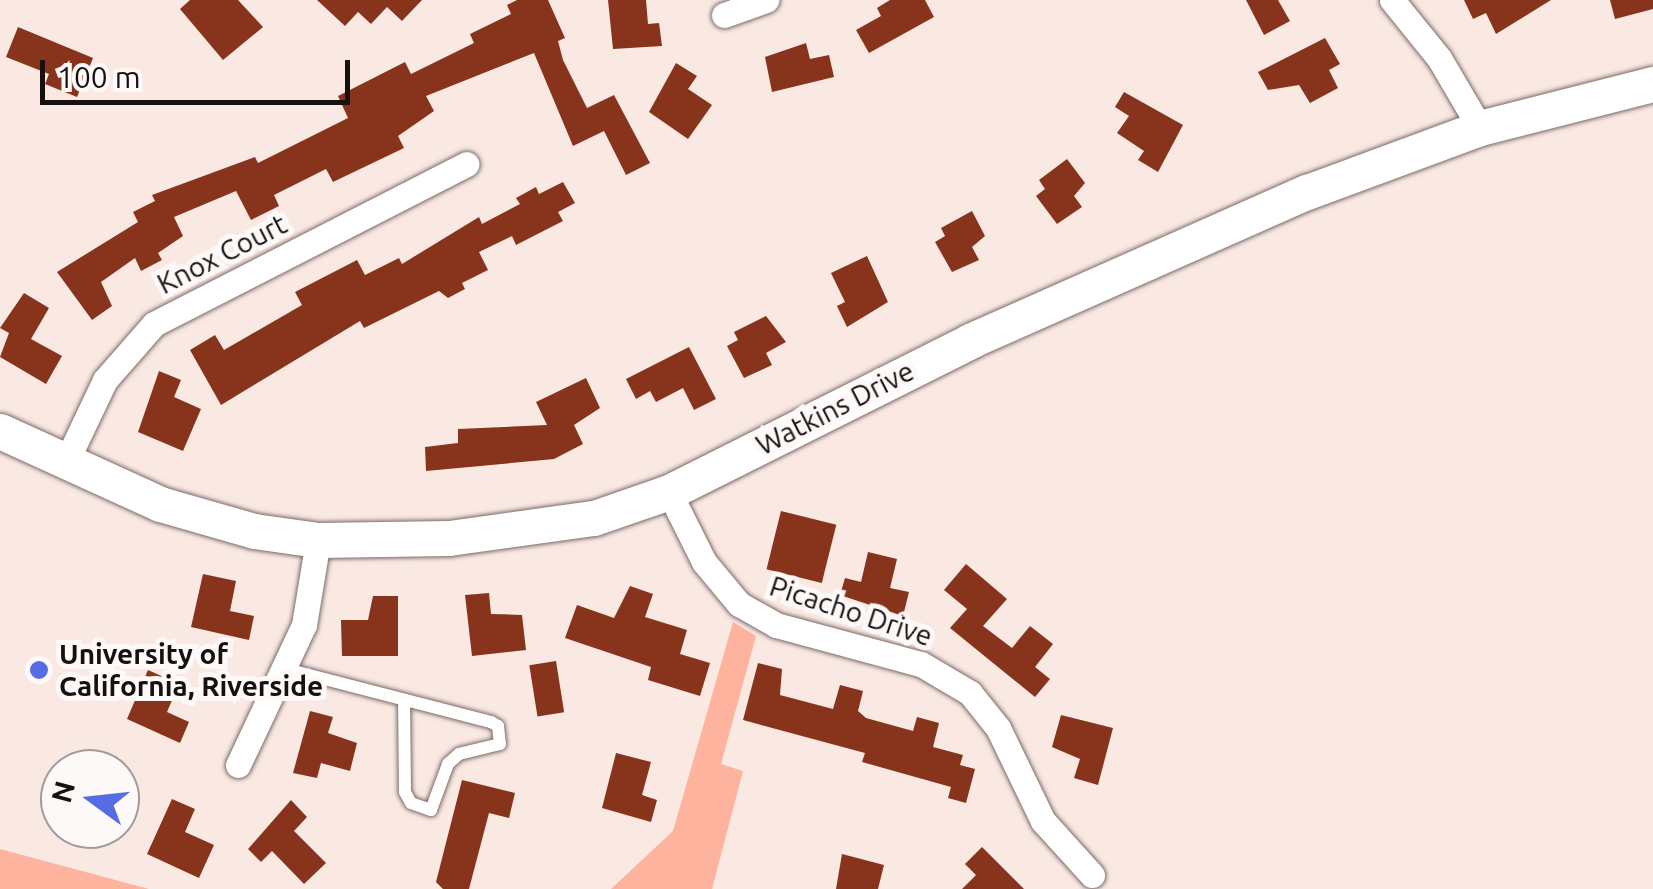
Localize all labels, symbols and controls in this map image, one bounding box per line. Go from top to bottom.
scale bar [45,40,355,102]
text: 100 m [57,60,141,94]
street label: Knox Court [152,207,292,301]
street label: Watkins Drive [751,354,919,462]
street label: Picacho Drive [766,569,936,653]
place label: University of California, Riverside [59,637,323,703]
marker: University of California, Riverside [28,659,50,681]
north arrow [40,749,140,849]
text: N [45,778,80,806]

